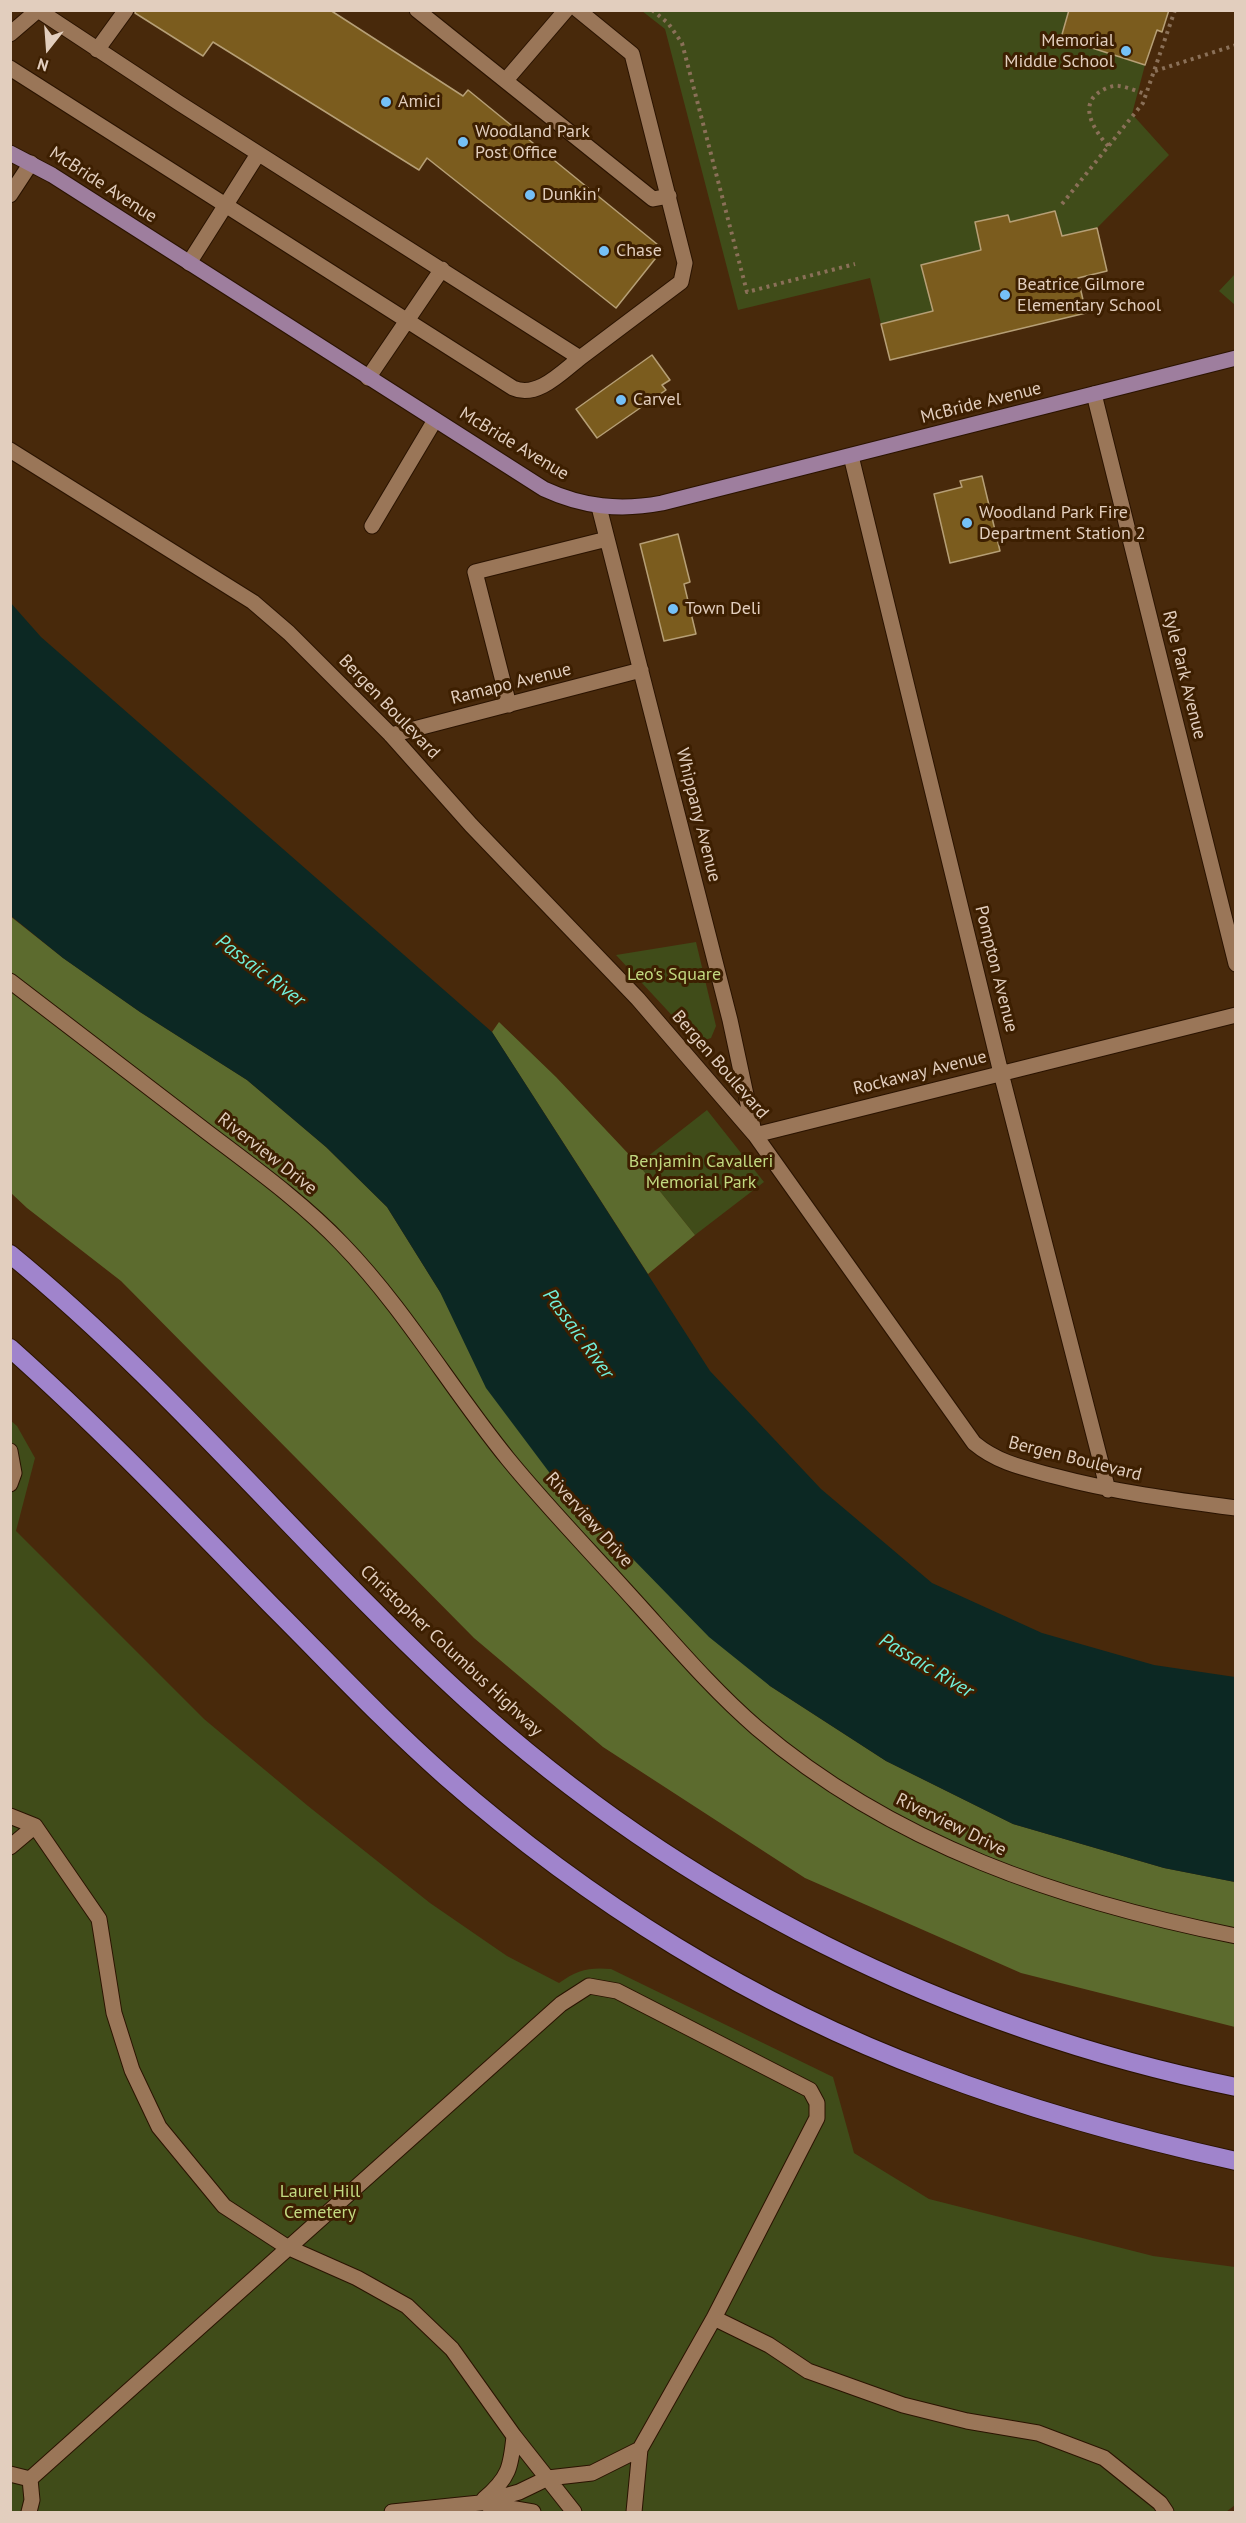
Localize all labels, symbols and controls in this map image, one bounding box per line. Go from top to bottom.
north arrow [18,18,78,78]
place label: Memorial Middle School [1004,30,1114,72]
marker: Memorial Middle School [1119,44,1133,58]
text: N [35,54,51,76]
place label: Amici [398,91,441,113]
marker: Amici [379,95,393,109]
place label: Woodland Park Post Office [475,121,590,164]
marker: Woodland Park Post Office [456,135,470,149]
street label: McBride Avenue [45,142,161,228]
place label: Dunkin' [542,184,601,206]
marker: Dunkin' [523,188,537,202]
place label: Chase [616,240,662,262]
marker: Chase [597,244,611,258]
place label: Beatrice Gilmore Elementary School [1017,274,1161,316]
marker: Beatrice Gilmore Elementary School [998,288,1012,302]
street label: McBride Avenue [918,378,1044,428]
place label: Carvel [633,389,681,411]
marker: Carvel [614,393,628,407]
street label: McBride Avenue [455,403,573,485]
place label: Woodland Park Fire Department Station 2 [979,502,1145,544]
marker: Woodland Park Fire Department Station 2 [960,516,974,530]
place label: Town Deli [685,598,761,620]
marker: Town Deli [666,602,680,616]
street label: Ryle Park Avenue [1158,608,1210,742]
street label: Bergen Boulevard [334,650,444,764]
street label: Ramapo Avenue [449,659,573,709]
street label: Whippany Avenue [671,746,725,884]
street label: Pompton Avenue [970,903,1022,1035]
water label: Passaic River [211,930,309,1012]
park label: Leo's Square [627,964,721,986]
street label: Bergen Boulevard [667,1006,773,1124]
street label: Rockaway Avenue [851,1046,989,1100]
street label: Riverview Drive [213,1109,321,1199]
park label: Benjamin Cavalleri Memorial Park [629,1151,773,1194]
water label: Passaic River [537,1284,619,1384]
street label: Bergen Boulevard [1006,1432,1144,1486]
street label: Riverview Drive [541,1468,637,1572]
street label: Christopher Columbus Highway [355,1561,547,1741]
water label: Passaic River [875,1629,977,1703]
street label: Riverview Drive [892,1789,1010,1861]
park label: Laurel Hill Cemetery [280,2181,360,2224]

